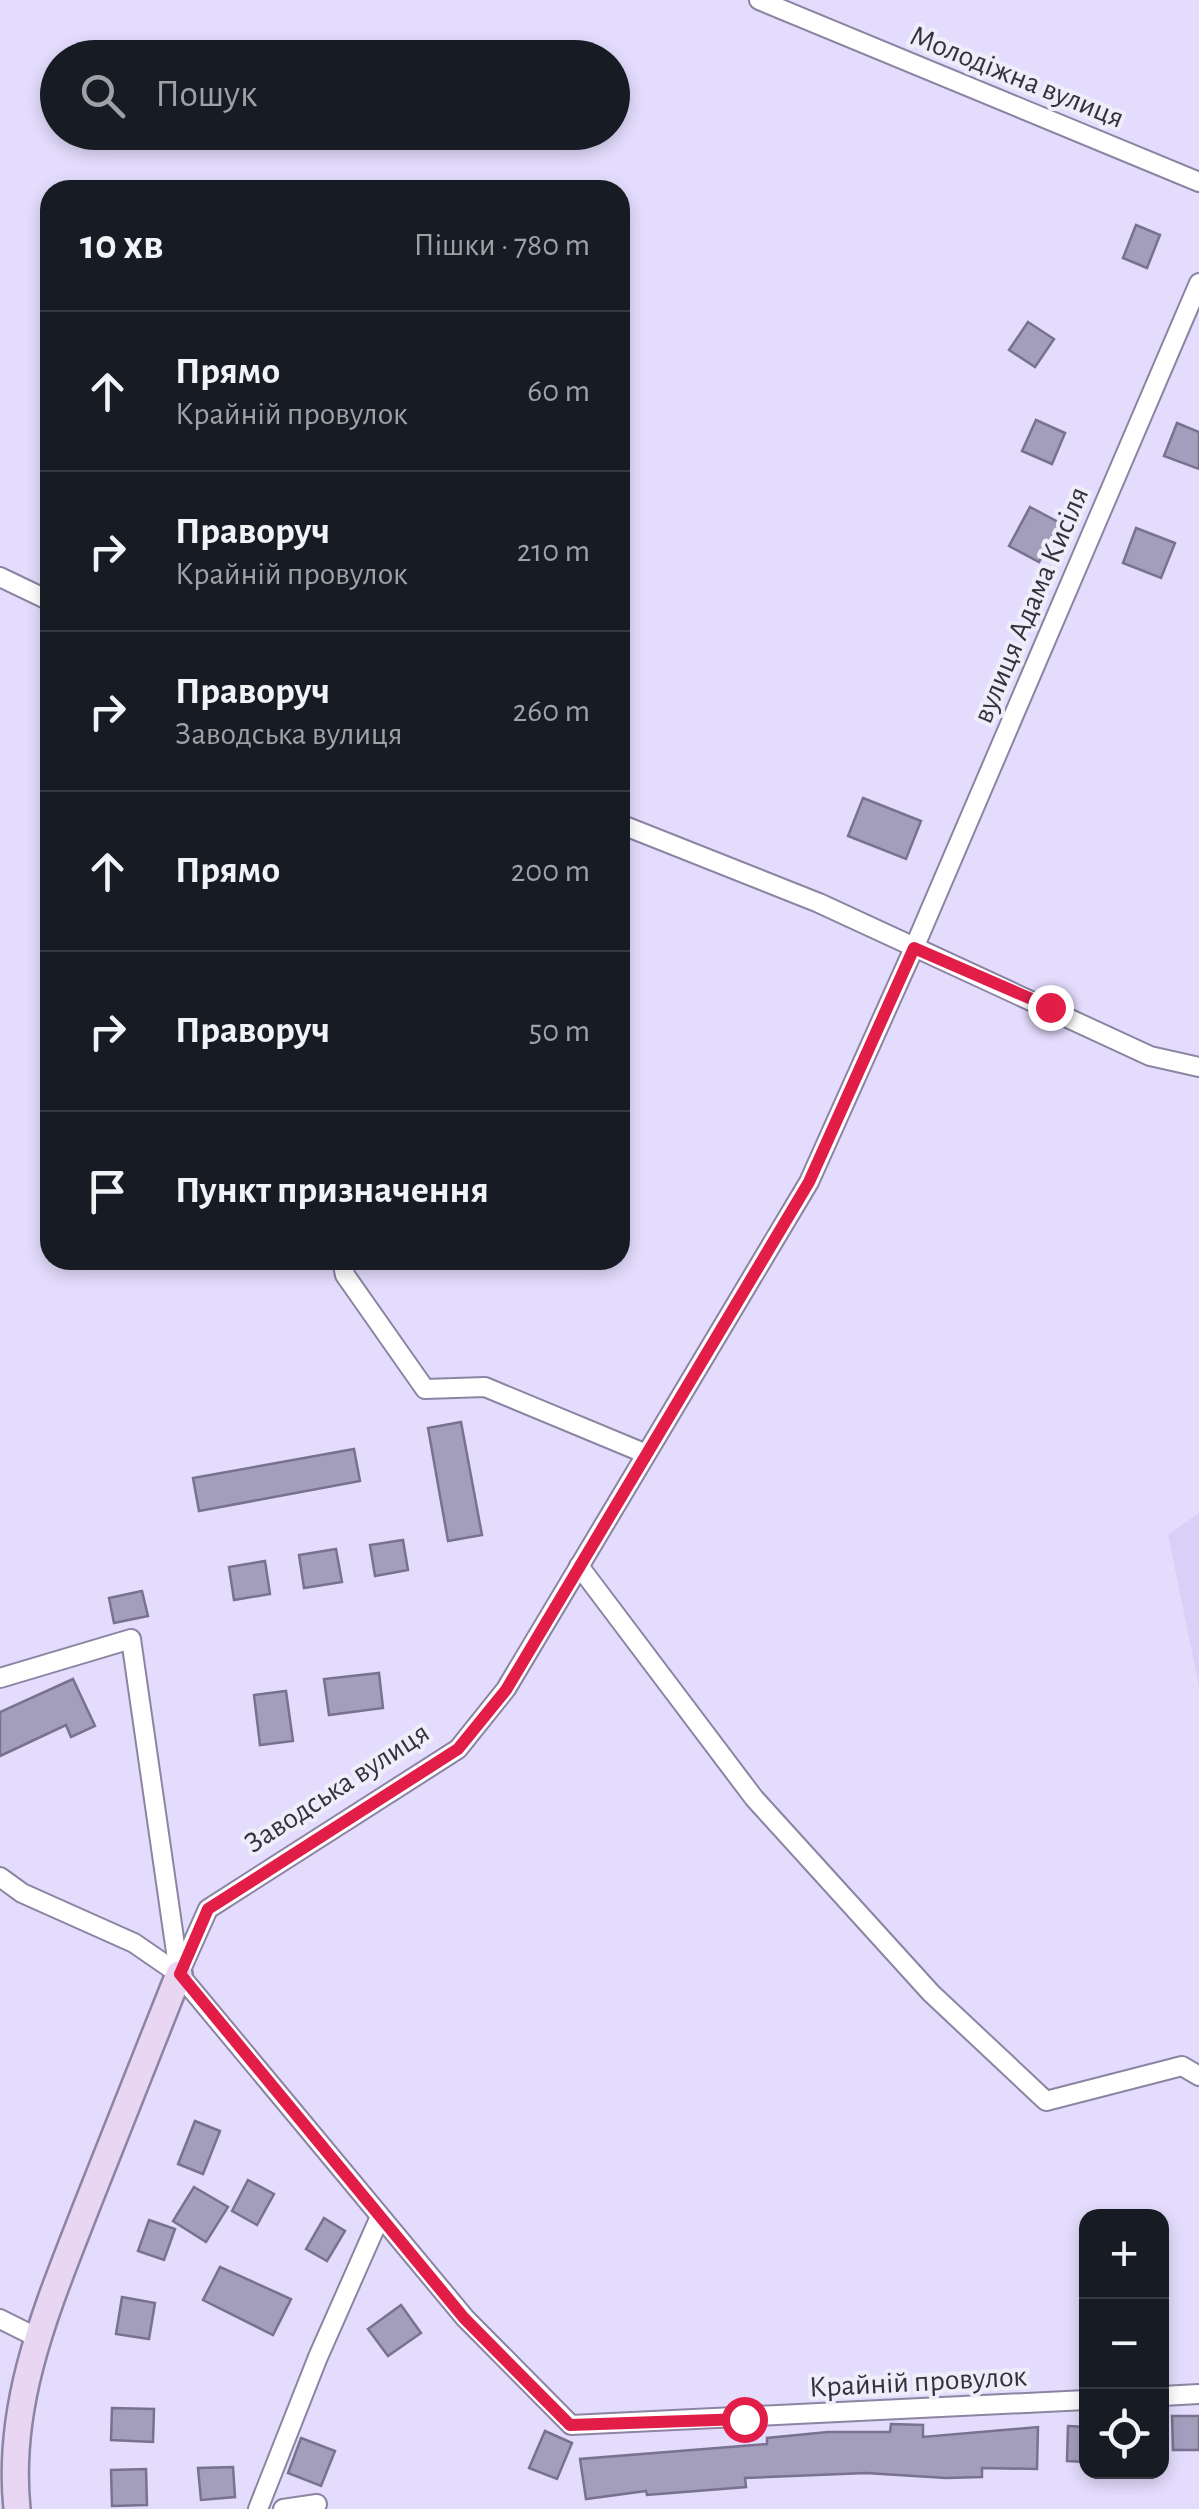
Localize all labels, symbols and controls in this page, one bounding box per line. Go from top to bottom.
street label: Молодіжна вулиця [906,20,1128,134]
search box [40,40,630,150]
icon: search [75,68,130,123]
text: Пошук [155,76,258,114]
text: 10 хв [80,224,163,266]
text: Пішки · 780 m [414,229,590,261]
text: Прямо [175,353,280,391]
icon: ahead [80,364,135,419]
text: 60 m [527,375,590,407]
text: Крайній провулок [175,398,408,430]
street label: вулиця Адама Кисіля [968,483,1094,727]
text: Праворуч [175,513,330,551]
icon: right [80,524,135,579]
text: 210 m [517,535,590,567]
text: Крайній провулок [175,558,408,590]
text: Праворуч [175,673,330,711]
icon: right [80,684,135,739]
text: 260 m [513,695,590,727]
text: Заводська вулиця [175,718,403,750]
icon: ahead [80,844,135,899]
text: Прямо [175,852,280,890]
text: 200 m [511,855,590,887]
route end [1028,985,1074,1031]
icon: right [80,1004,135,1059]
text: Праворуч [175,1012,330,1050]
text: 50 m [529,1015,590,1047]
icon: arrive [80,1164,135,1219]
text: Пункт призначення [175,1172,489,1210]
street label: Заводська вулиця [239,1717,435,1859]
map controls [1079,2209,1169,2479]
button: + [1079,2209,1169,2299]
button: − [1079,2299,1169,2389]
street label: Крайній провулок [808,2361,1028,2403]
button: locate [1079,2389,1169,2479]
route start [722,2397,768,2443]

